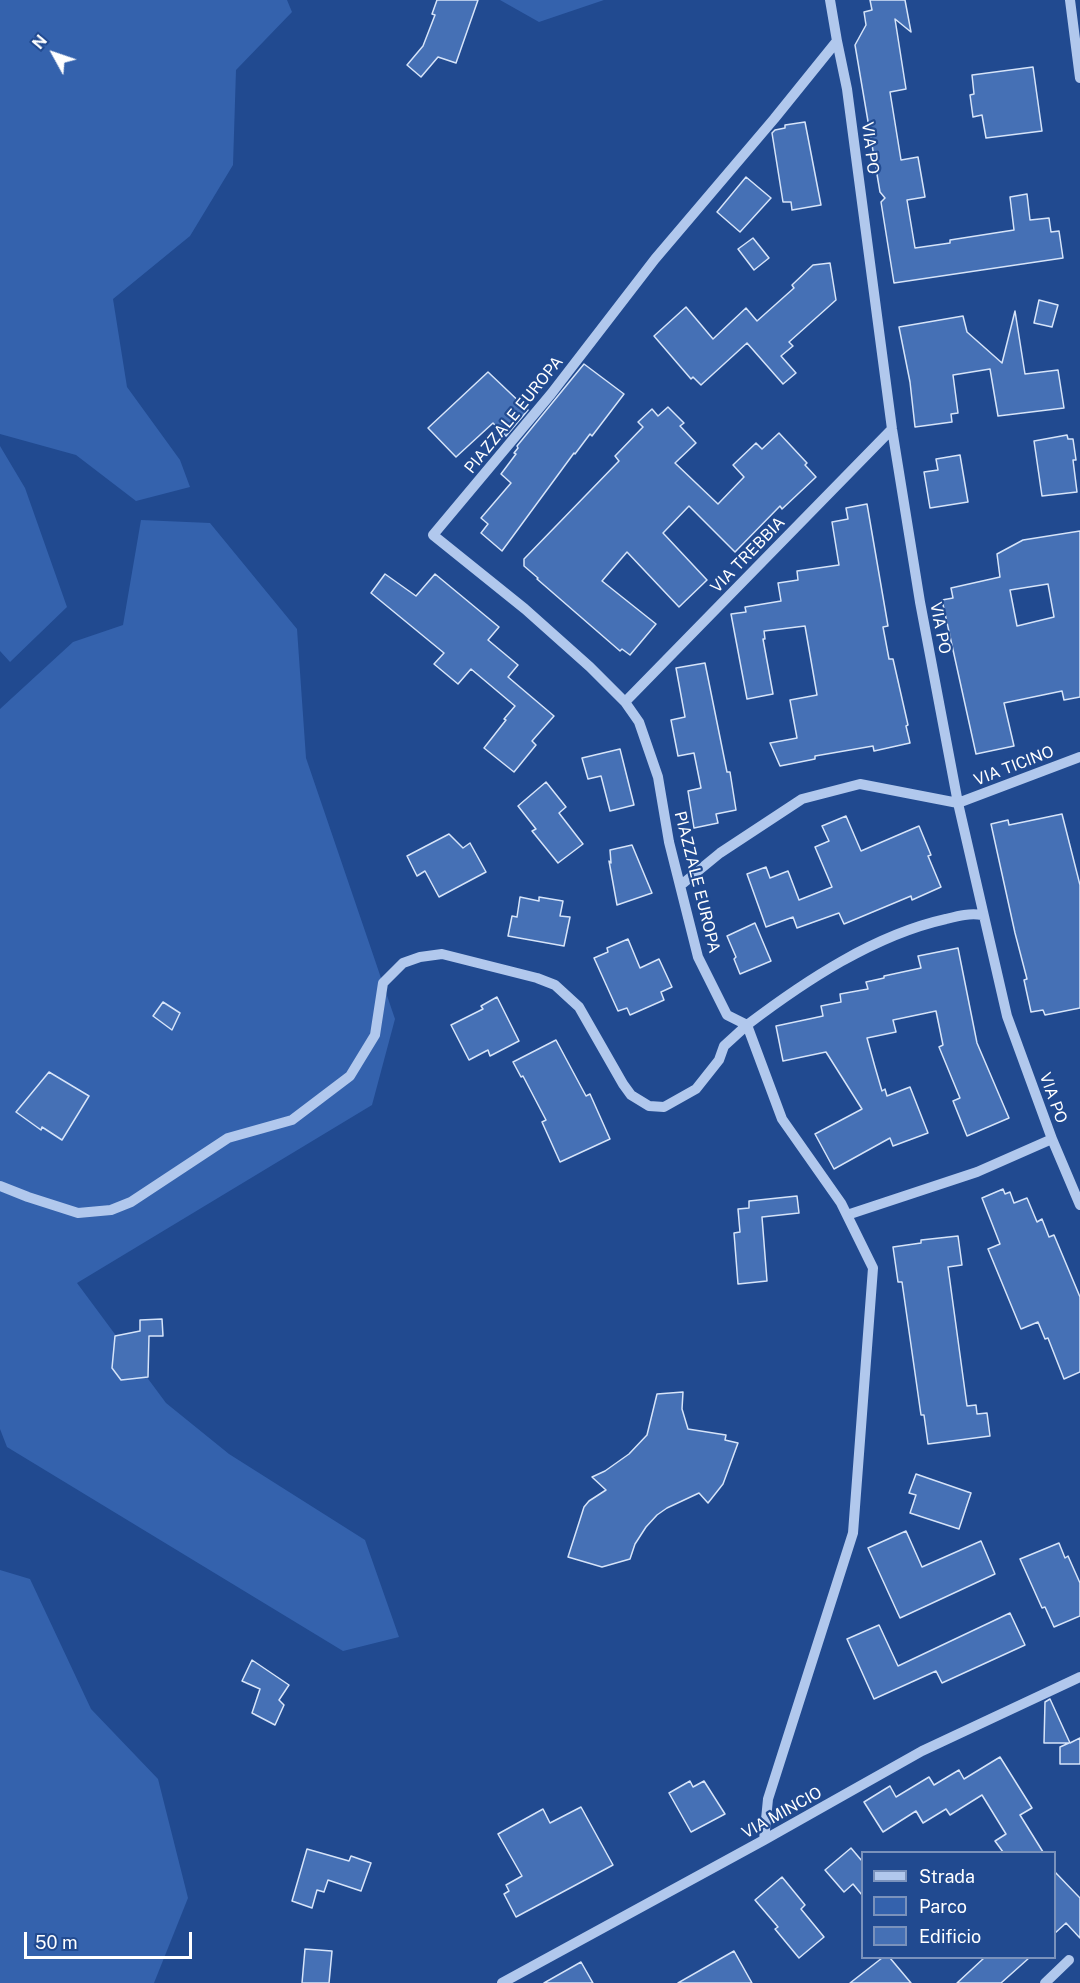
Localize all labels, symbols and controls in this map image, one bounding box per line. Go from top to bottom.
north arrow [24,24,84,84]
text: N [29,31,51,53]
street label: VIA PO [857,121,883,175]
street label: PIAZZALE EUROPA [461,352,567,478]
street label: VIA TREBBIA [707,513,789,597]
street label: VIA PO [926,600,954,656]
street label: VIA TICINO [971,742,1057,790]
street label: PIAZZALE EUROPA [670,809,724,955]
street label: VIA PO [1035,1070,1071,1126]
street label: VIA MINCIO [739,1783,825,1843]
legend [861,1851,1056,1959]
text: Strada [919,1866,975,1887]
text: Parco [919,1896,967,1917]
scale bar [27,1920,195,1958]
text: Edificio [919,1926,981,1947]
text: 50 m [35,1932,78,1953]

